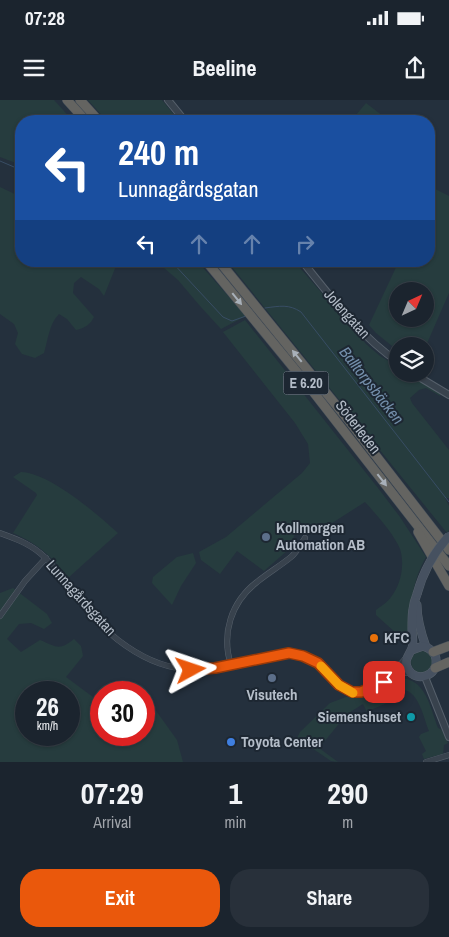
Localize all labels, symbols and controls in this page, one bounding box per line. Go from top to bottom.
text: 07:28 [25,5,65,31]
text: Beeline [192,53,257,83]
icon: menu [20,54,48,82]
icon: share [401,54,429,82]
text: 240 m [118,129,199,176]
icon: left [35,135,100,200]
text: Lunnagårdsgatan [118,174,258,204]
icon: left [132,230,160,258]
icon: ahead [185,230,213,258]
icon: ahead [238,230,266,258]
icon: right [291,230,319,258]
north arrow [389,282,434,328]
map controls [389,282,434,382]
street label: Jolengatan [319,284,375,343]
one-way arrow [232,292,243,305]
button: layers [389,337,434,382]
water label: Balltorpsbäcken [335,341,409,429]
one-way arrow [291,349,302,362]
road number: E 6.20 [284,372,328,394]
street label: Söderleden [331,395,386,458]
one-way arrow [377,474,388,487]
place label: Kollmorgen Automation AB [276,517,365,555]
marker: Kollmorgen Automation AB [260,531,272,543]
street label: Lunnagårdsgatan [42,555,121,640]
place label: KFC [384,627,409,648]
marker: KFC [368,632,380,644]
position arrow [164,643,216,695]
pin [363,661,405,703]
icon: arrive [370,668,398,696]
marker: Visutech [266,672,278,684]
speed limit sign: 30 [90,681,155,746]
place label: Visutech [246,684,298,705]
text: 26 [36,690,59,724]
place label: Siemenshuset [318,706,401,727]
marker: Siemenshuset [405,711,417,723]
text: km/h [37,718,58,734]
place label: Toyota Center [241,731,323,752]
marker: Toyota Center [225,736,237,748]
text: 07:29 [81,773,144,813]
text: 1 [229,773,242,813]
text: 290 [327,773,368,813]
text: Arrival [93,811,131,833]
text: min [224,811,246,833]
text: m [342,811,353,833]
button: Exit [20,869,220,927]
button: Share [230,869,429,927]

